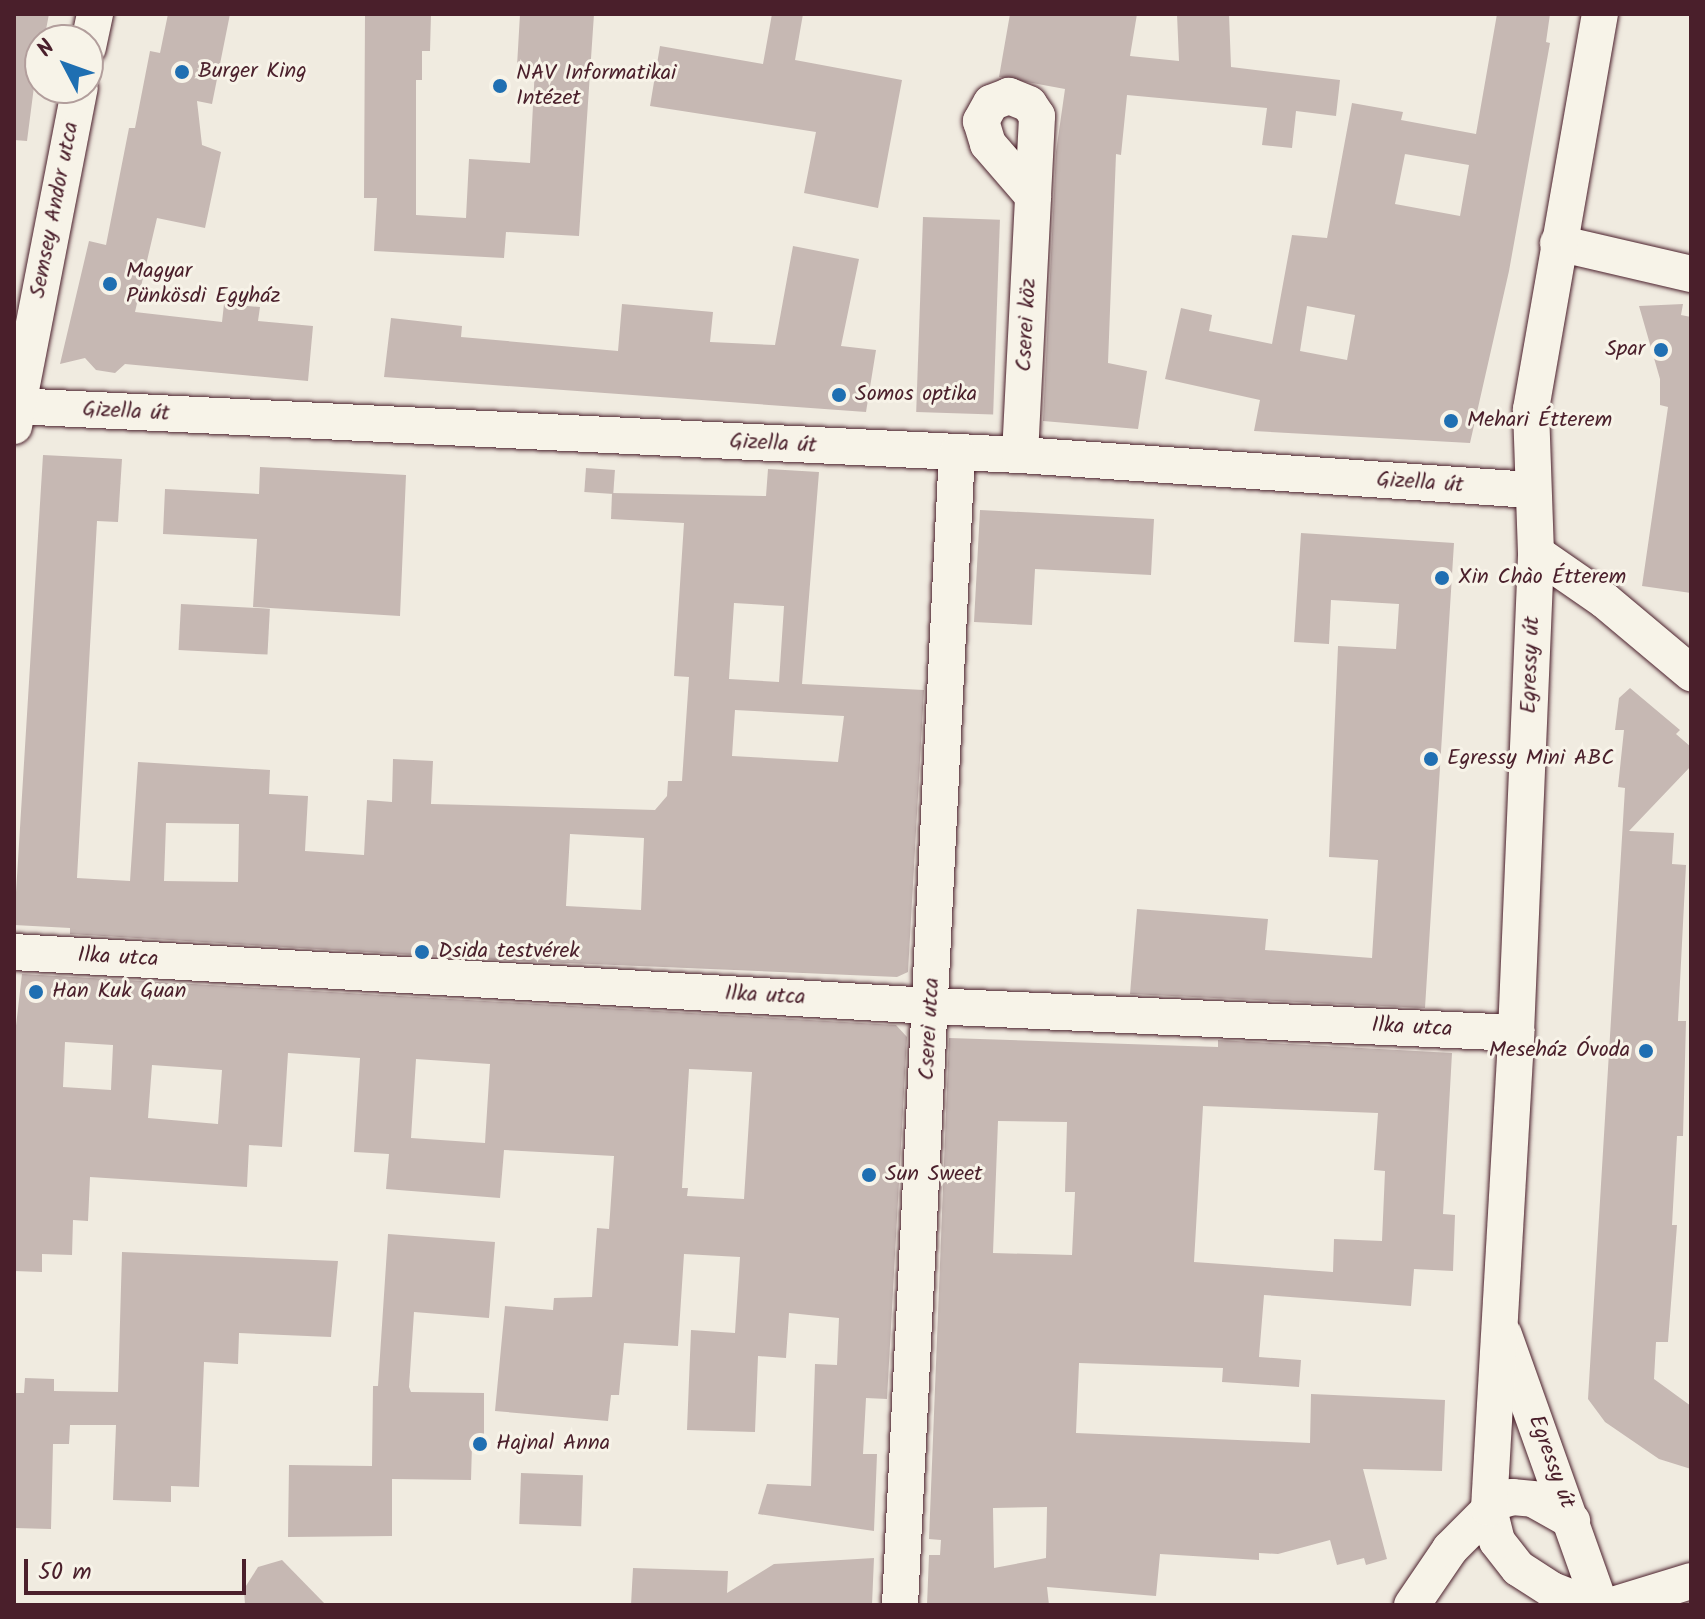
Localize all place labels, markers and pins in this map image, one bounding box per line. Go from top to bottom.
place label: Burger King [198,59,307,85]
place label: NAV Informatikai Intézet [516,60,676,112]
marker: Burger King [173,63,191,81]
marker: NAV Informatikai Intézet [491,77,509,95]
place label: Magyar Pünkösdi Egyház [126,258,280,310]
marker: Magyar Pünkösdi Egyház [101,275,119,293]
place label: Spar [1605,337,1645,363]
marker: Spar [1652,341,1670,359]
place label: Somos optika [855,382,977,408]
marker: Somos optika [830,386,848,404]
place label: Mehari Étterem [1467,408,1612,434]
marker: Mehari Étterem [1442,412,1460,430]
place label: Xin Chào Étterem [1458,565,1626,591]
marker: Xin Chào Étterem [1433,569,1451,587]
place label: Egressy Mini ABC [1447,746,1614,772]
marker: Egressy Mini ABC [1422,750,1440,768]
place label: Dsida testvérek [438,939,580,965]
marker: Dsida testvérek [413,943,431,961]
place label: Han Kuk Guan [52,979,186,1005]
marker: Han Kuk Guan [27,983,45,1001]
place label: Meseház Óvoda [1489,1038,1630,1064]
marker: Meseház Óvoda [1637,1042,1655,1060]
place label: Sun Sweet [885,1162,983,1188]
marker: Sun Sweet [860,1166,878,1184]
place label: Hajnal Anna [496,1431,610,1457]
marker: Hajnal Anna [471,1435,489,1453]

